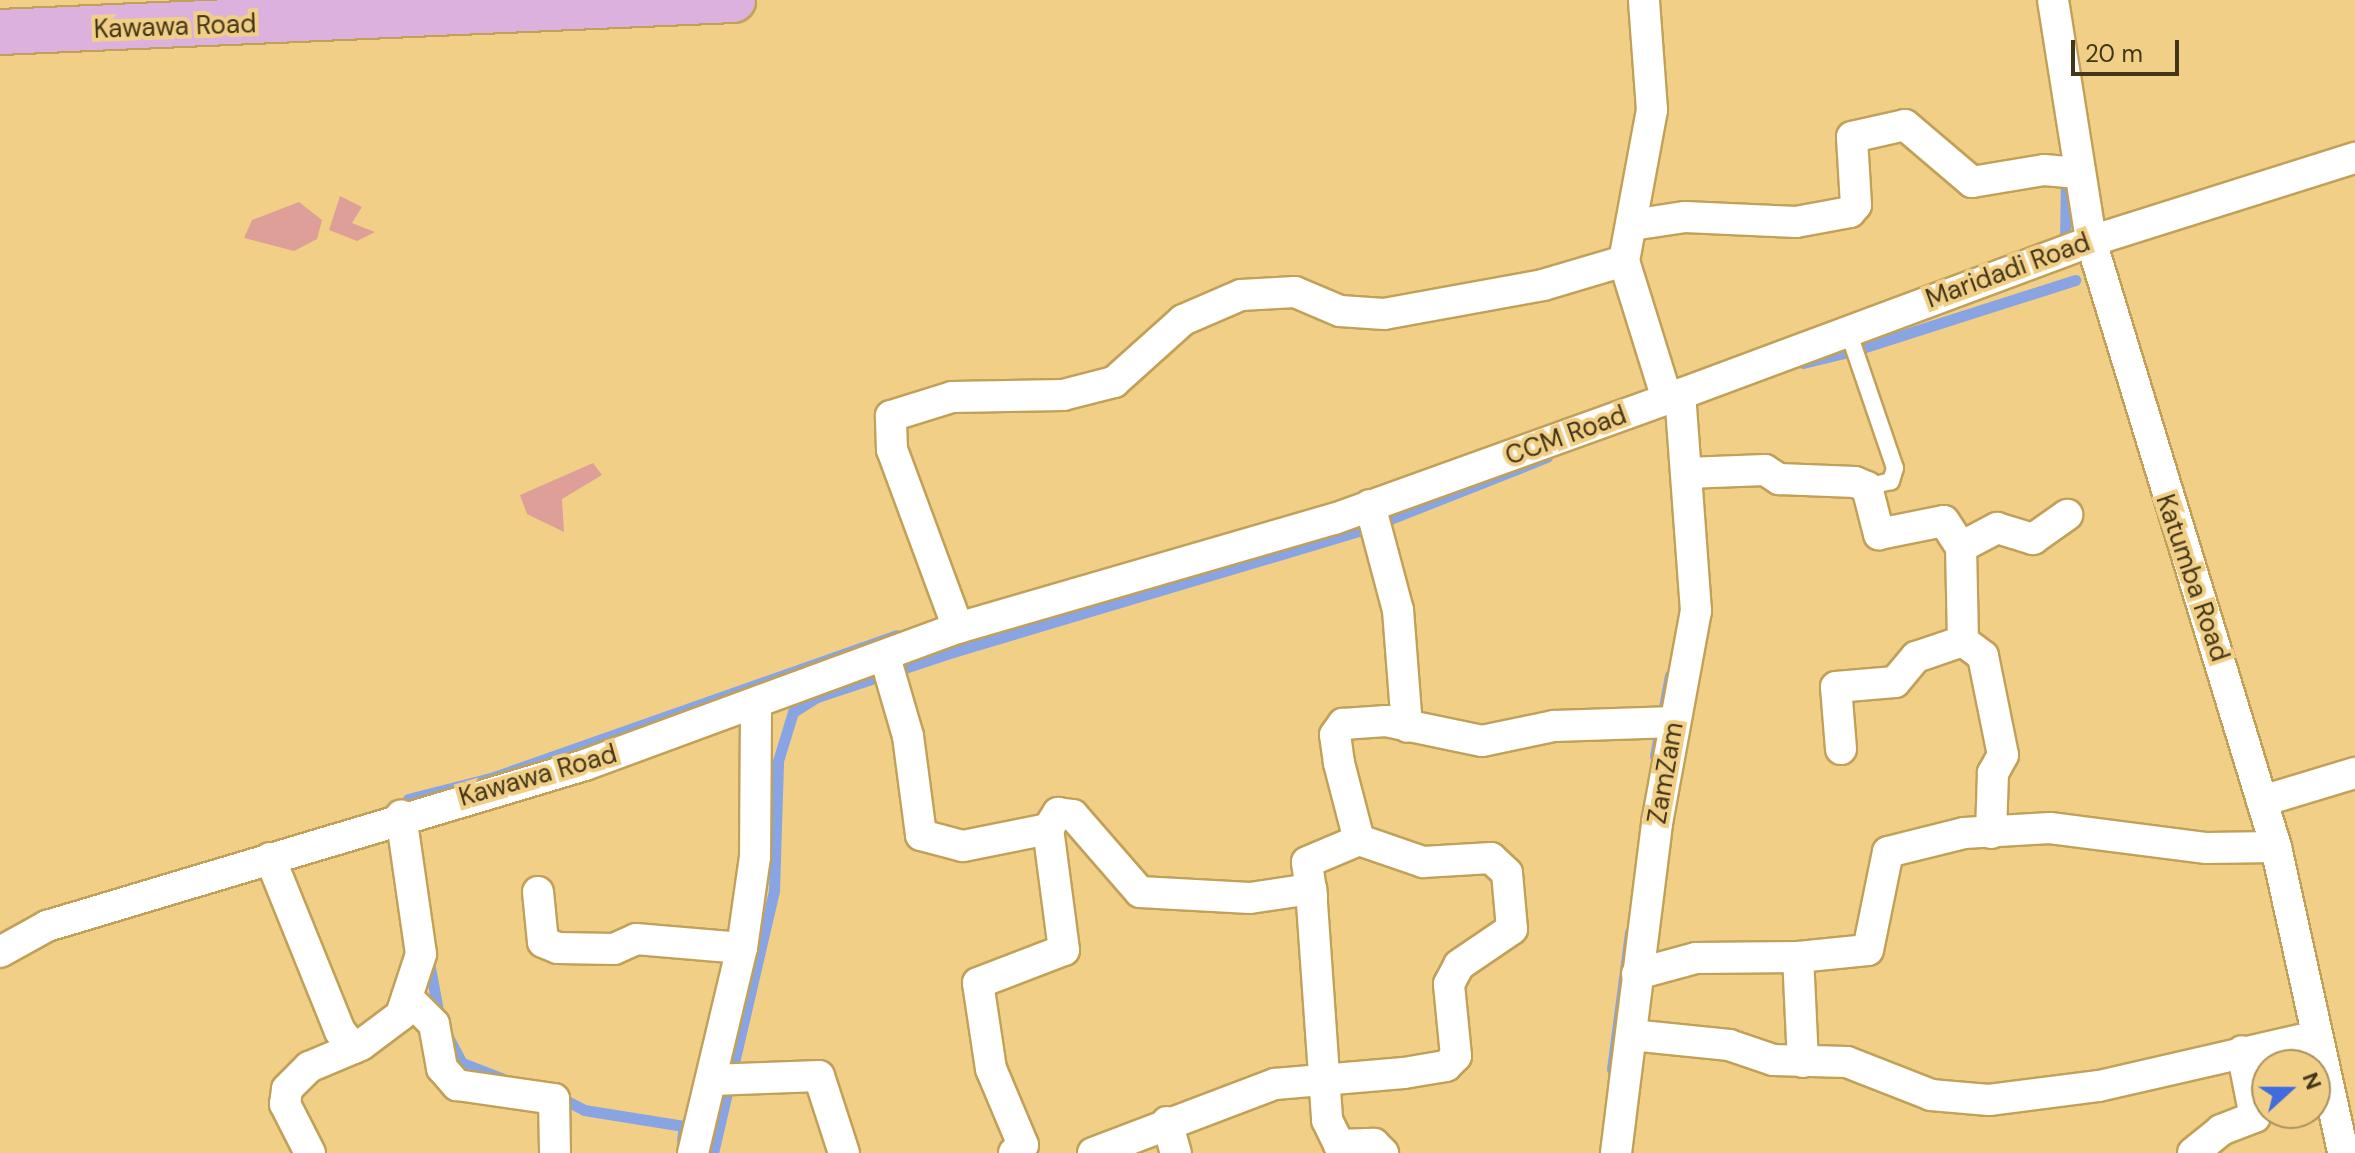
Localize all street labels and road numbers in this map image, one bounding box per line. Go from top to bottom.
street label: Kawawa Road [93,9,257,45]
street label: Maridadi Road [1922,227,2094,315]
street label: CCM Road [1501,400,1631,472]
street label: Katumba Road [2149,490,2235,666]
street label: ZamZam [1642,720,1690,826]
street label: Kawawa Road [455,739,621,813]

